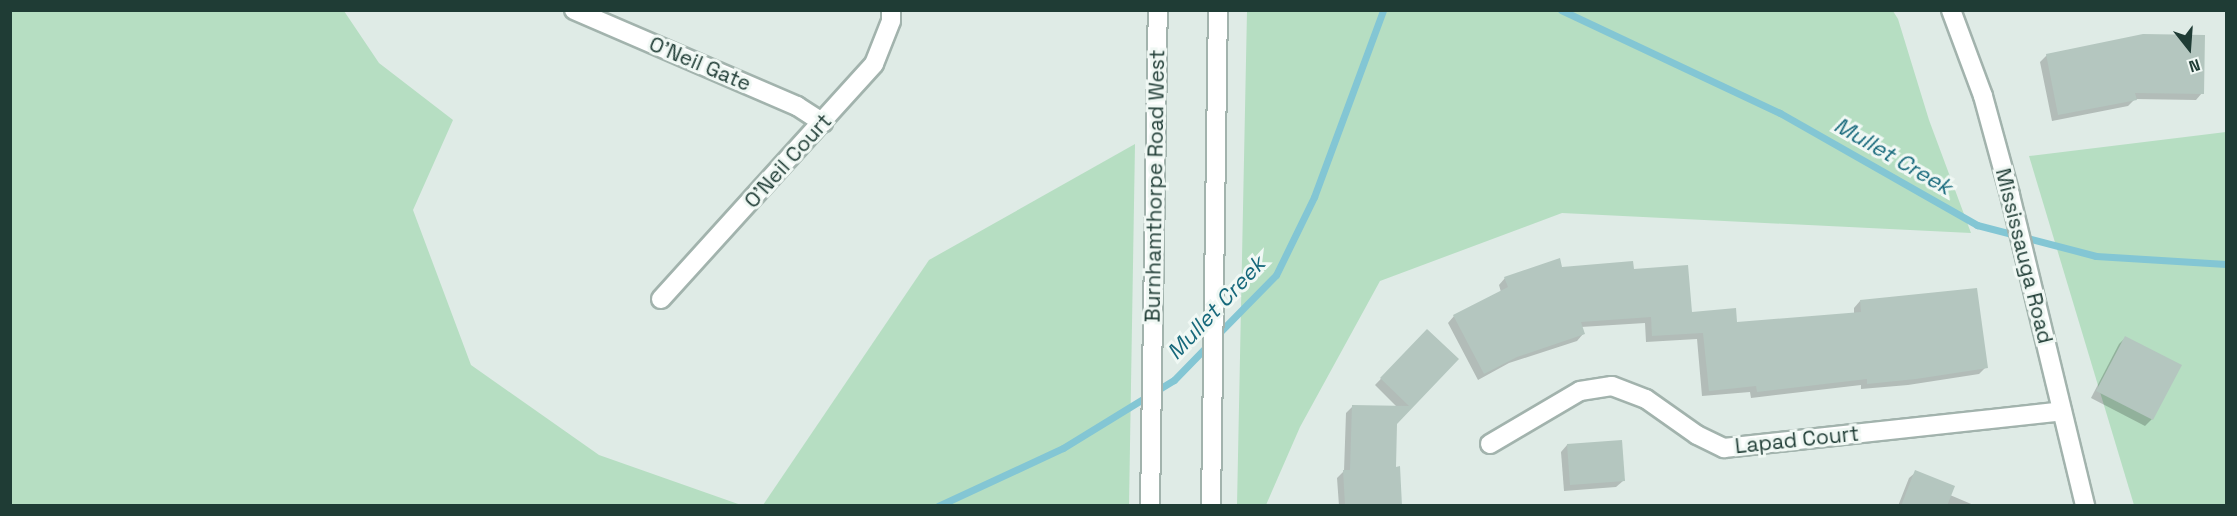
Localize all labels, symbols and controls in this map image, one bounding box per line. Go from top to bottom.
north arrow [2159,18,2219,78]
street label: O'Neil Gate [645,31,755,97]
street label: Burnhamthorpe Road West [1140,49,1170,323]
text: N [2186,54,2203,77]
street label: O'Neil Court [739,109,837,213]
water label: Mullet Creek [1829,112,1957,200]
street label: Mississauga Road [1990,166,2058,346]
water label: Mullet Creek [1161,251,1271,365]
street label: Lapad Court [1734,421,1860,459]

